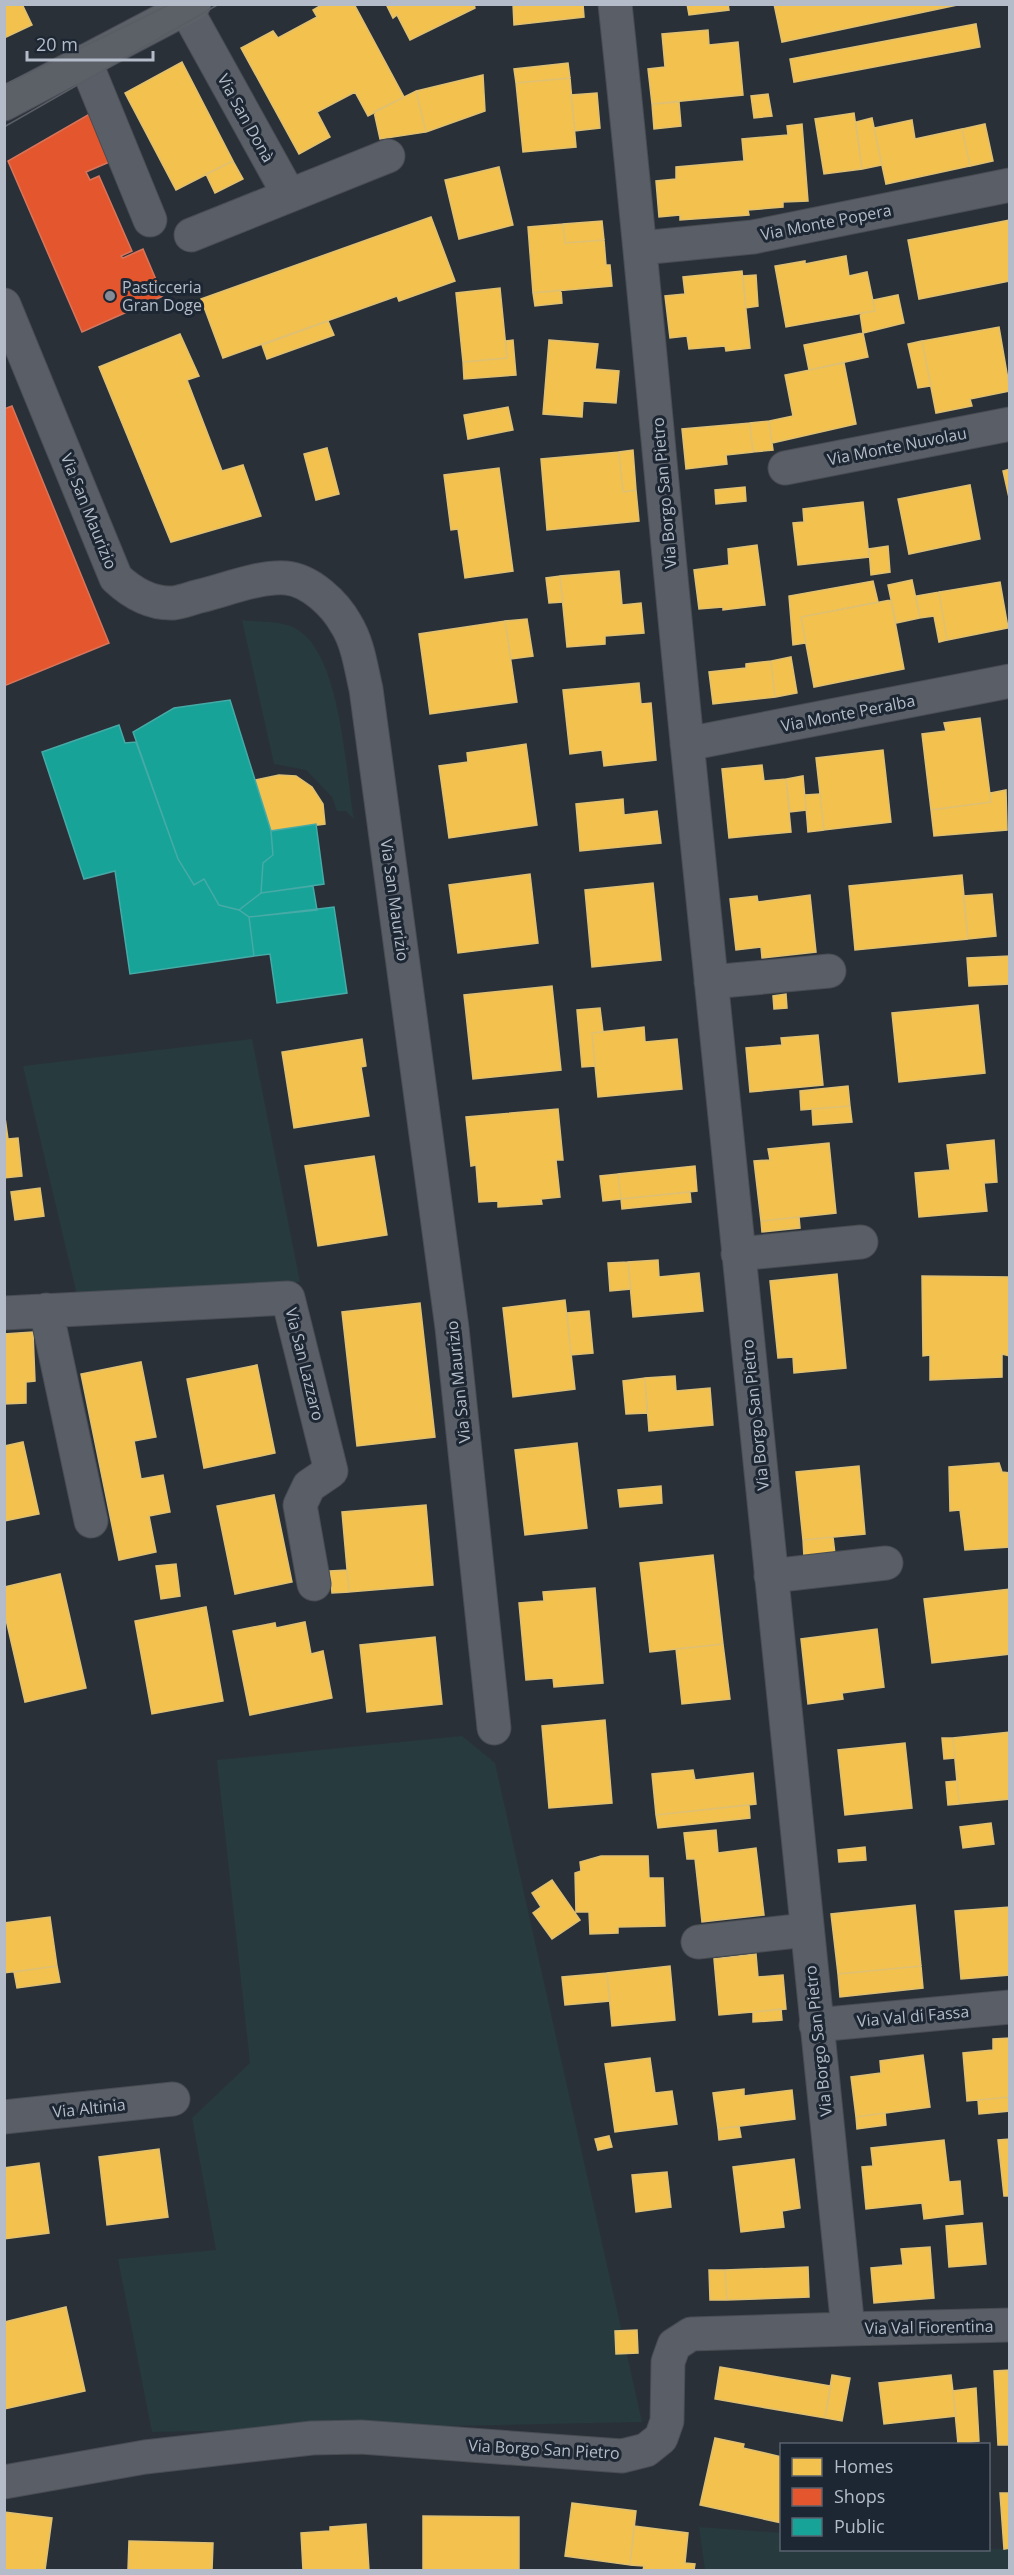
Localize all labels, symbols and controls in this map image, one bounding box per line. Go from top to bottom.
scale bar [27,24,153,62]
text: 20 m [36,32,78,56]
street label: Via San Donà [213,70,279,166]
street label: Via Monte Popera [759,199,893,245]
place label: Pasticceria Gran Doge [122,276,202,316]
marker: Pasticceria Gran Doge [103,289,117,303]
street label: Via Borgo San Pietro [646,416,682,570]
street label: Via Monte Nuvolau [825,422,969,470]
street label: Via San Maurizio [56,450,122,572]
street label: Via Monte Peralba [779,689,917,737]
street label: Via San Maurizio [376,838,414,962]
street label: Via San Lazzaro [280,1305,330,1423]
street label: Via San Maurizio [441,1320,475,1444]
street label: Via Borgo San Pietro [736,1338,774,1492]
street label: Via Borgo San Pietro [799,1964,837,2118]
street label: Via Val di Fassa [856,2000,970,2032]
street label: Via Altinia [51,2093,127,2123]
street label: Via Val Fiorentina [864,2315,994,2339]
street label: Via Borgo San Pietro [468,2434,620,2464]
legend [780,2443,990,2551]
text: Homes [834,2454,893,2478]
text: Shops [834,2484,885,2508]
text: Public [834,2514,885,2538]

